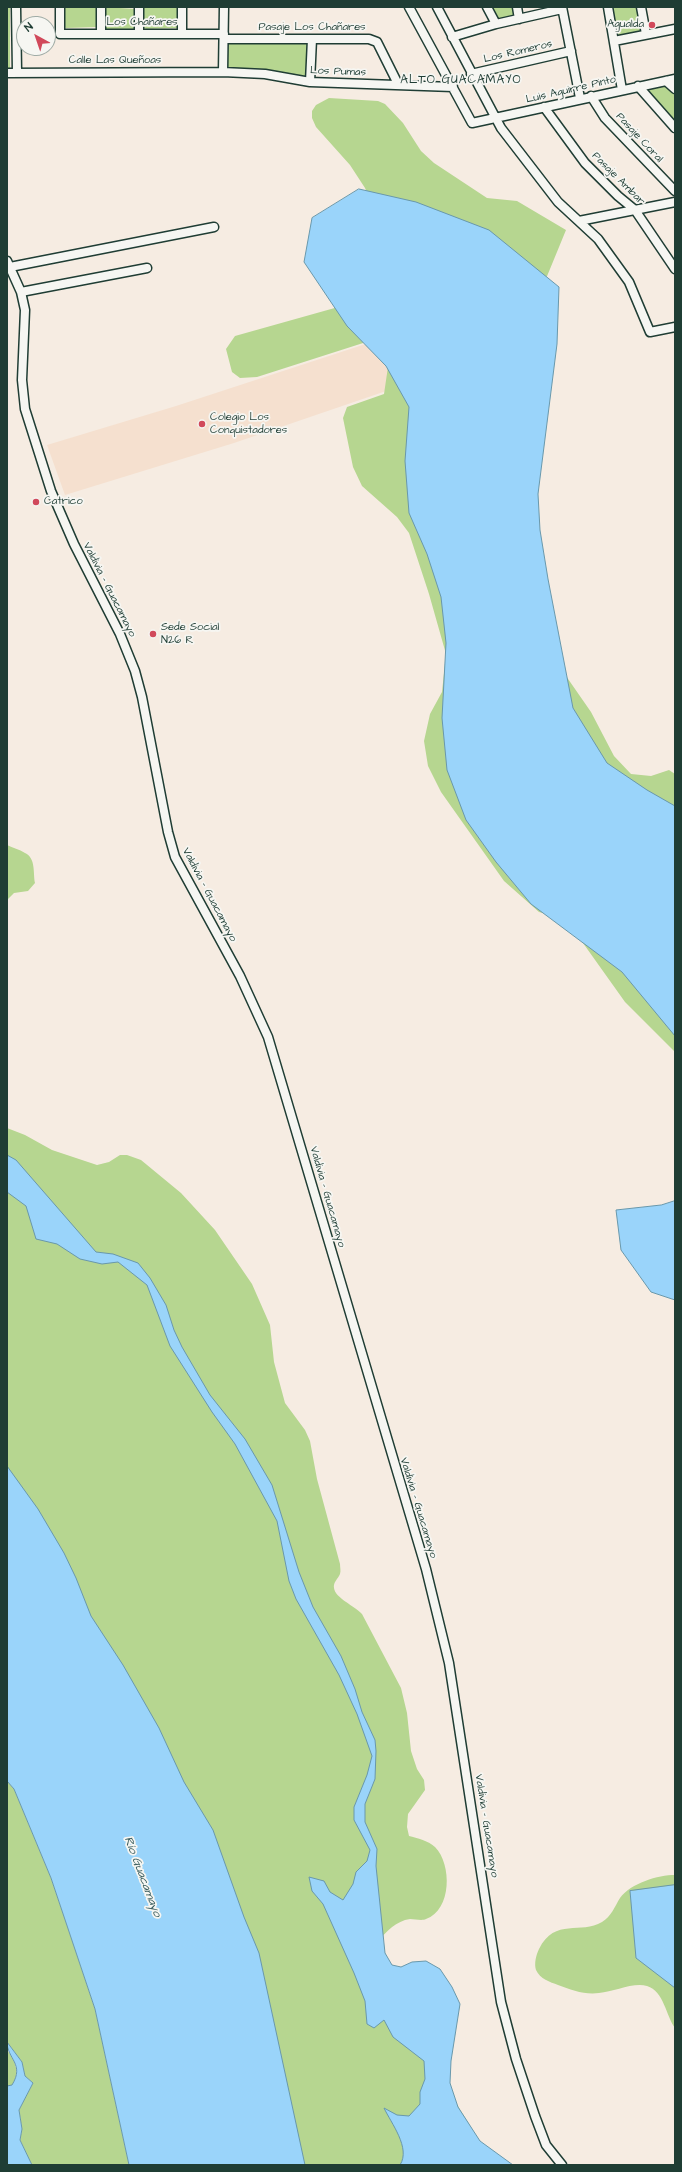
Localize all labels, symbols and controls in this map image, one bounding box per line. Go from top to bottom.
north arrow [16,16,56,56]
street label: Los Chañares [106,16,178,30]
place label: Agualda [607,18,644,32]
text: N [21,19,36,35]
marker: Agualda [647,20,657,30]
street label: Pasaje Los Chañares [258,21,366,35]
street label: Los Romeros [482,38,554,66]
street label: Calle Las Queñoas [69,54,161,68]
street label: Los Pumas [310,64,366,80]
district label: ALTO GUACAMAYO [400,73,522,87]
street label: Luis Aguirre Pinto [525,73,617,107]
street label: Pasaje Coral [613,110,665,166]
street label: Pasaje Ambar [589,150,647,208]
place label: Colegio Los Conquistadores [210,411,287,437]
marker: Colegio Los Conquistadores [197,419,207,429]
place label: Catrico [44,495,83,509]
marker: Catrico [31,497,41,507]
street label: Valdivia - Guacamayo [79,540,139,640]
place label: Sede Social N26 R [161,621,219,647]
marker: Sede Social N26 R [148,629,158,639]
street label: Valdivia - Guacamayo [179,846,239,944]
street label: Valdivia - Guacamayo [306,1145,348,1249]
street label: Valdivia - Guacamayo [396,1456,440,1560]
street label: Valdivia - Guacamayo [471,1773,501,1879]
water label: Río Guacamayo [120,1835,164,1919]

